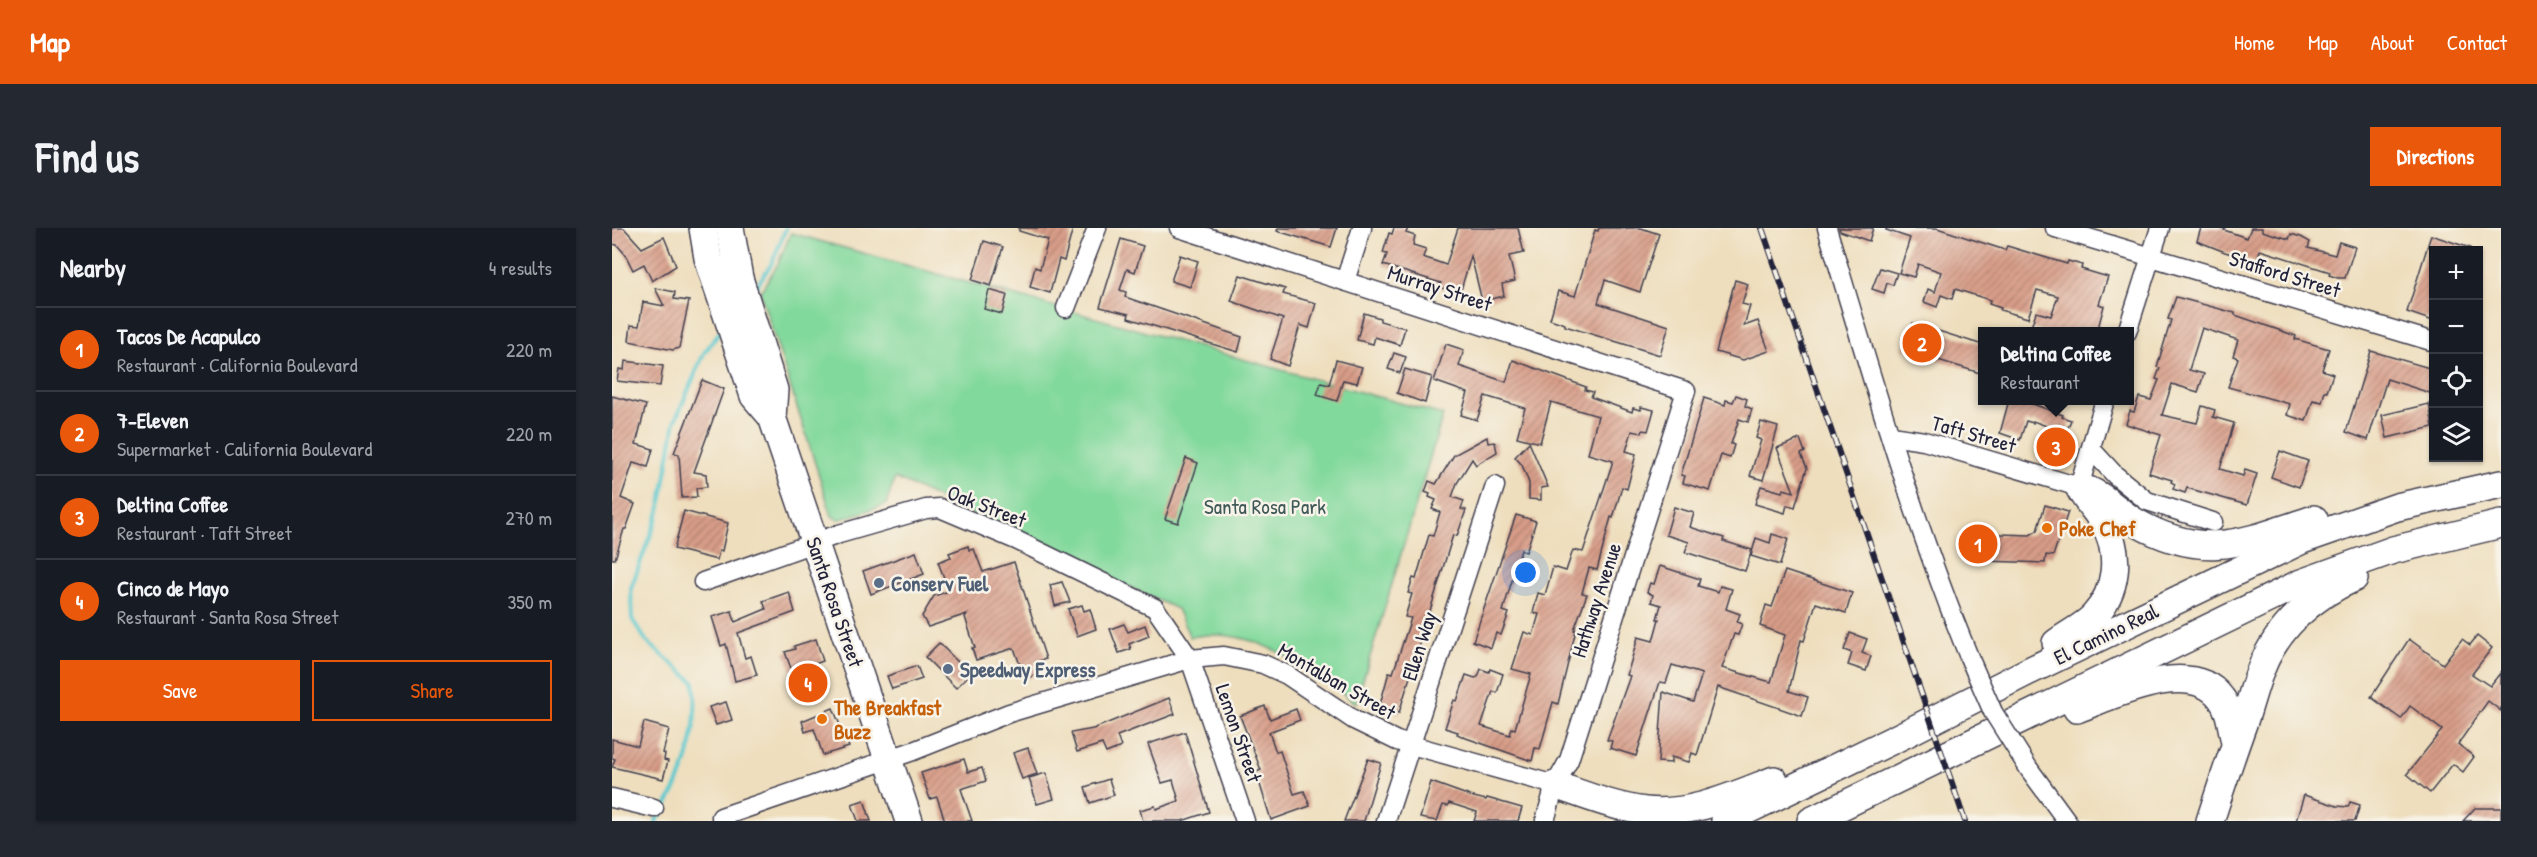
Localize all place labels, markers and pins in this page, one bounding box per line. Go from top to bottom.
pin: 2 [1902,320,1942,366]
pin: 3 [2036,424,2076,470]
place label: Poke Chef [2059,514,2136,543]
marker: Poke Chef [2040,521,2054,535]
pin: 1 [1958,522,1998,566]
place label: Conserv Fuel [891,569,989,598]
marker: Conserv Fuel [872,576,886,590]
place label: Speedway Express [960,655,1096,685]
pin: 4 [788,660,828,706]
marker: Speedway Express [941,662,955,676]
place label: The Breakfast Buzz [833,693,942,746]
marker: The Breakfast Buzz [815,712,829,726]

